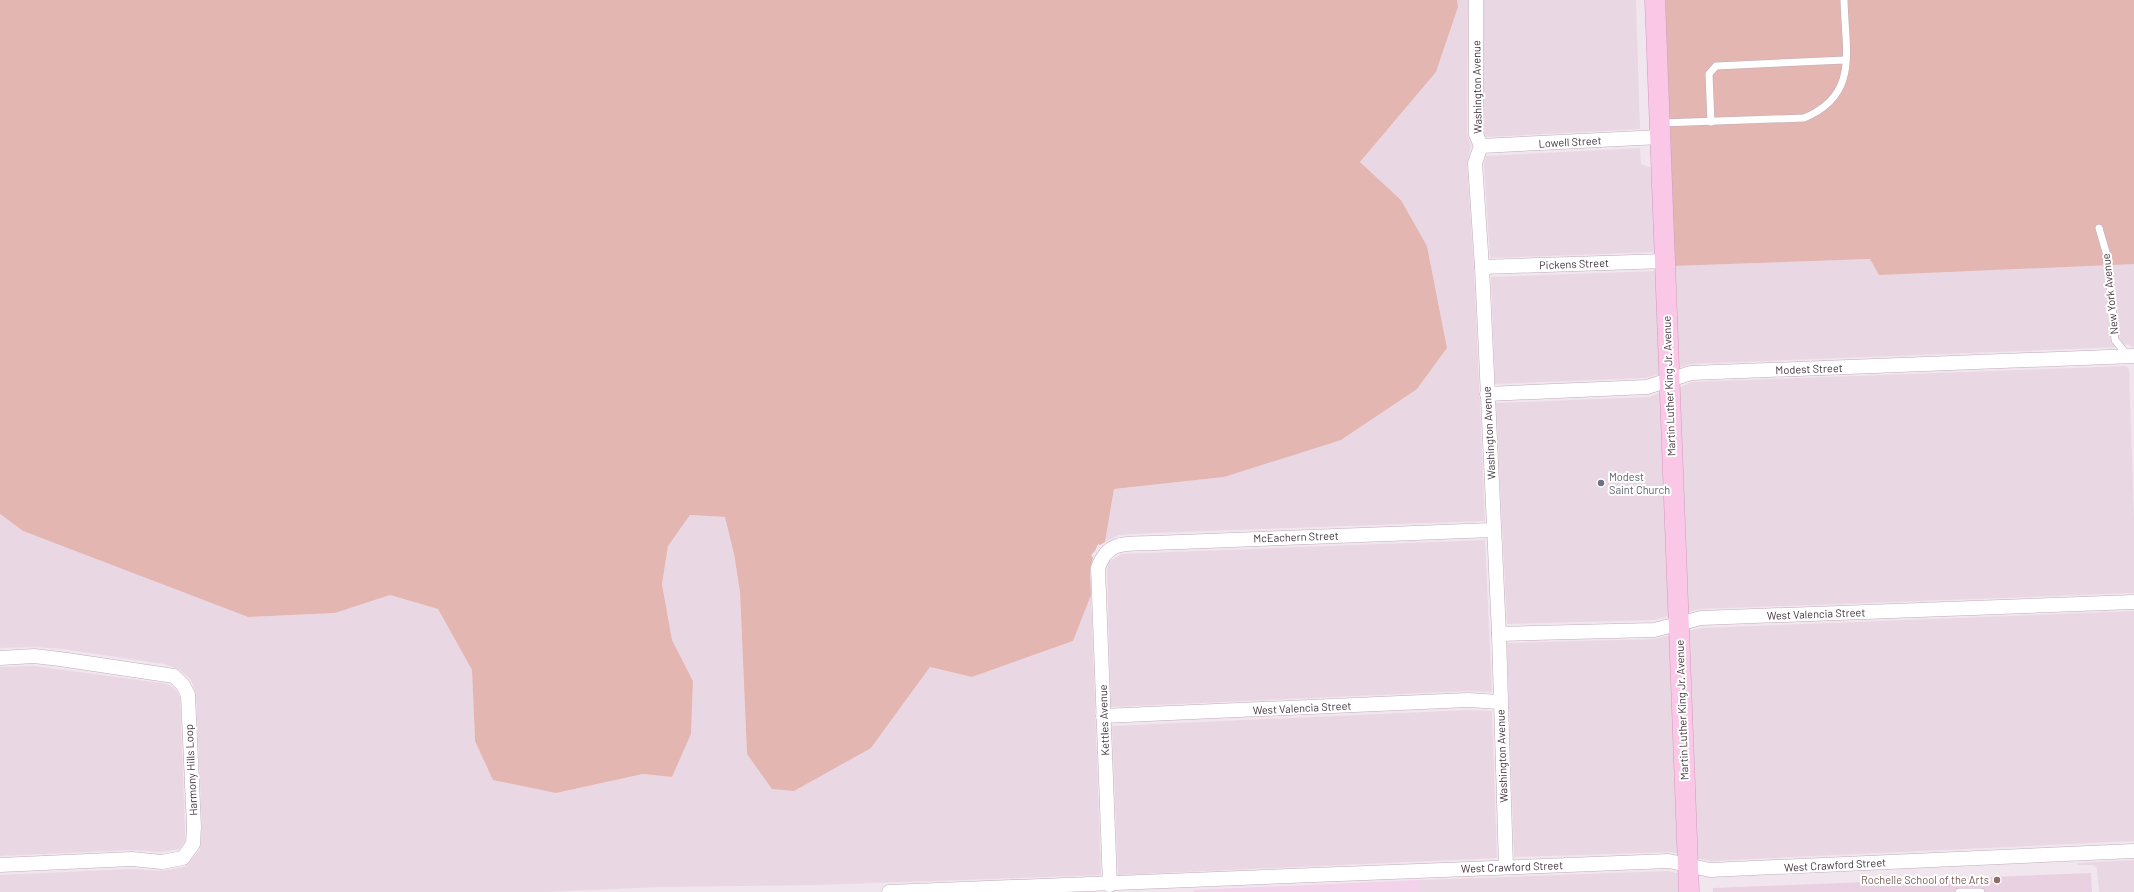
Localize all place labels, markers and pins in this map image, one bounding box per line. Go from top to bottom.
place label: Modest Saint Church [1609,470,1670,496]
marker: Modest Saint Church [1596,478,1606,488]
place label: Rochelle School of the Arts [1861,873,1989,886]
marker: Rochelle School of the Arts [1992,875,2002,885]

